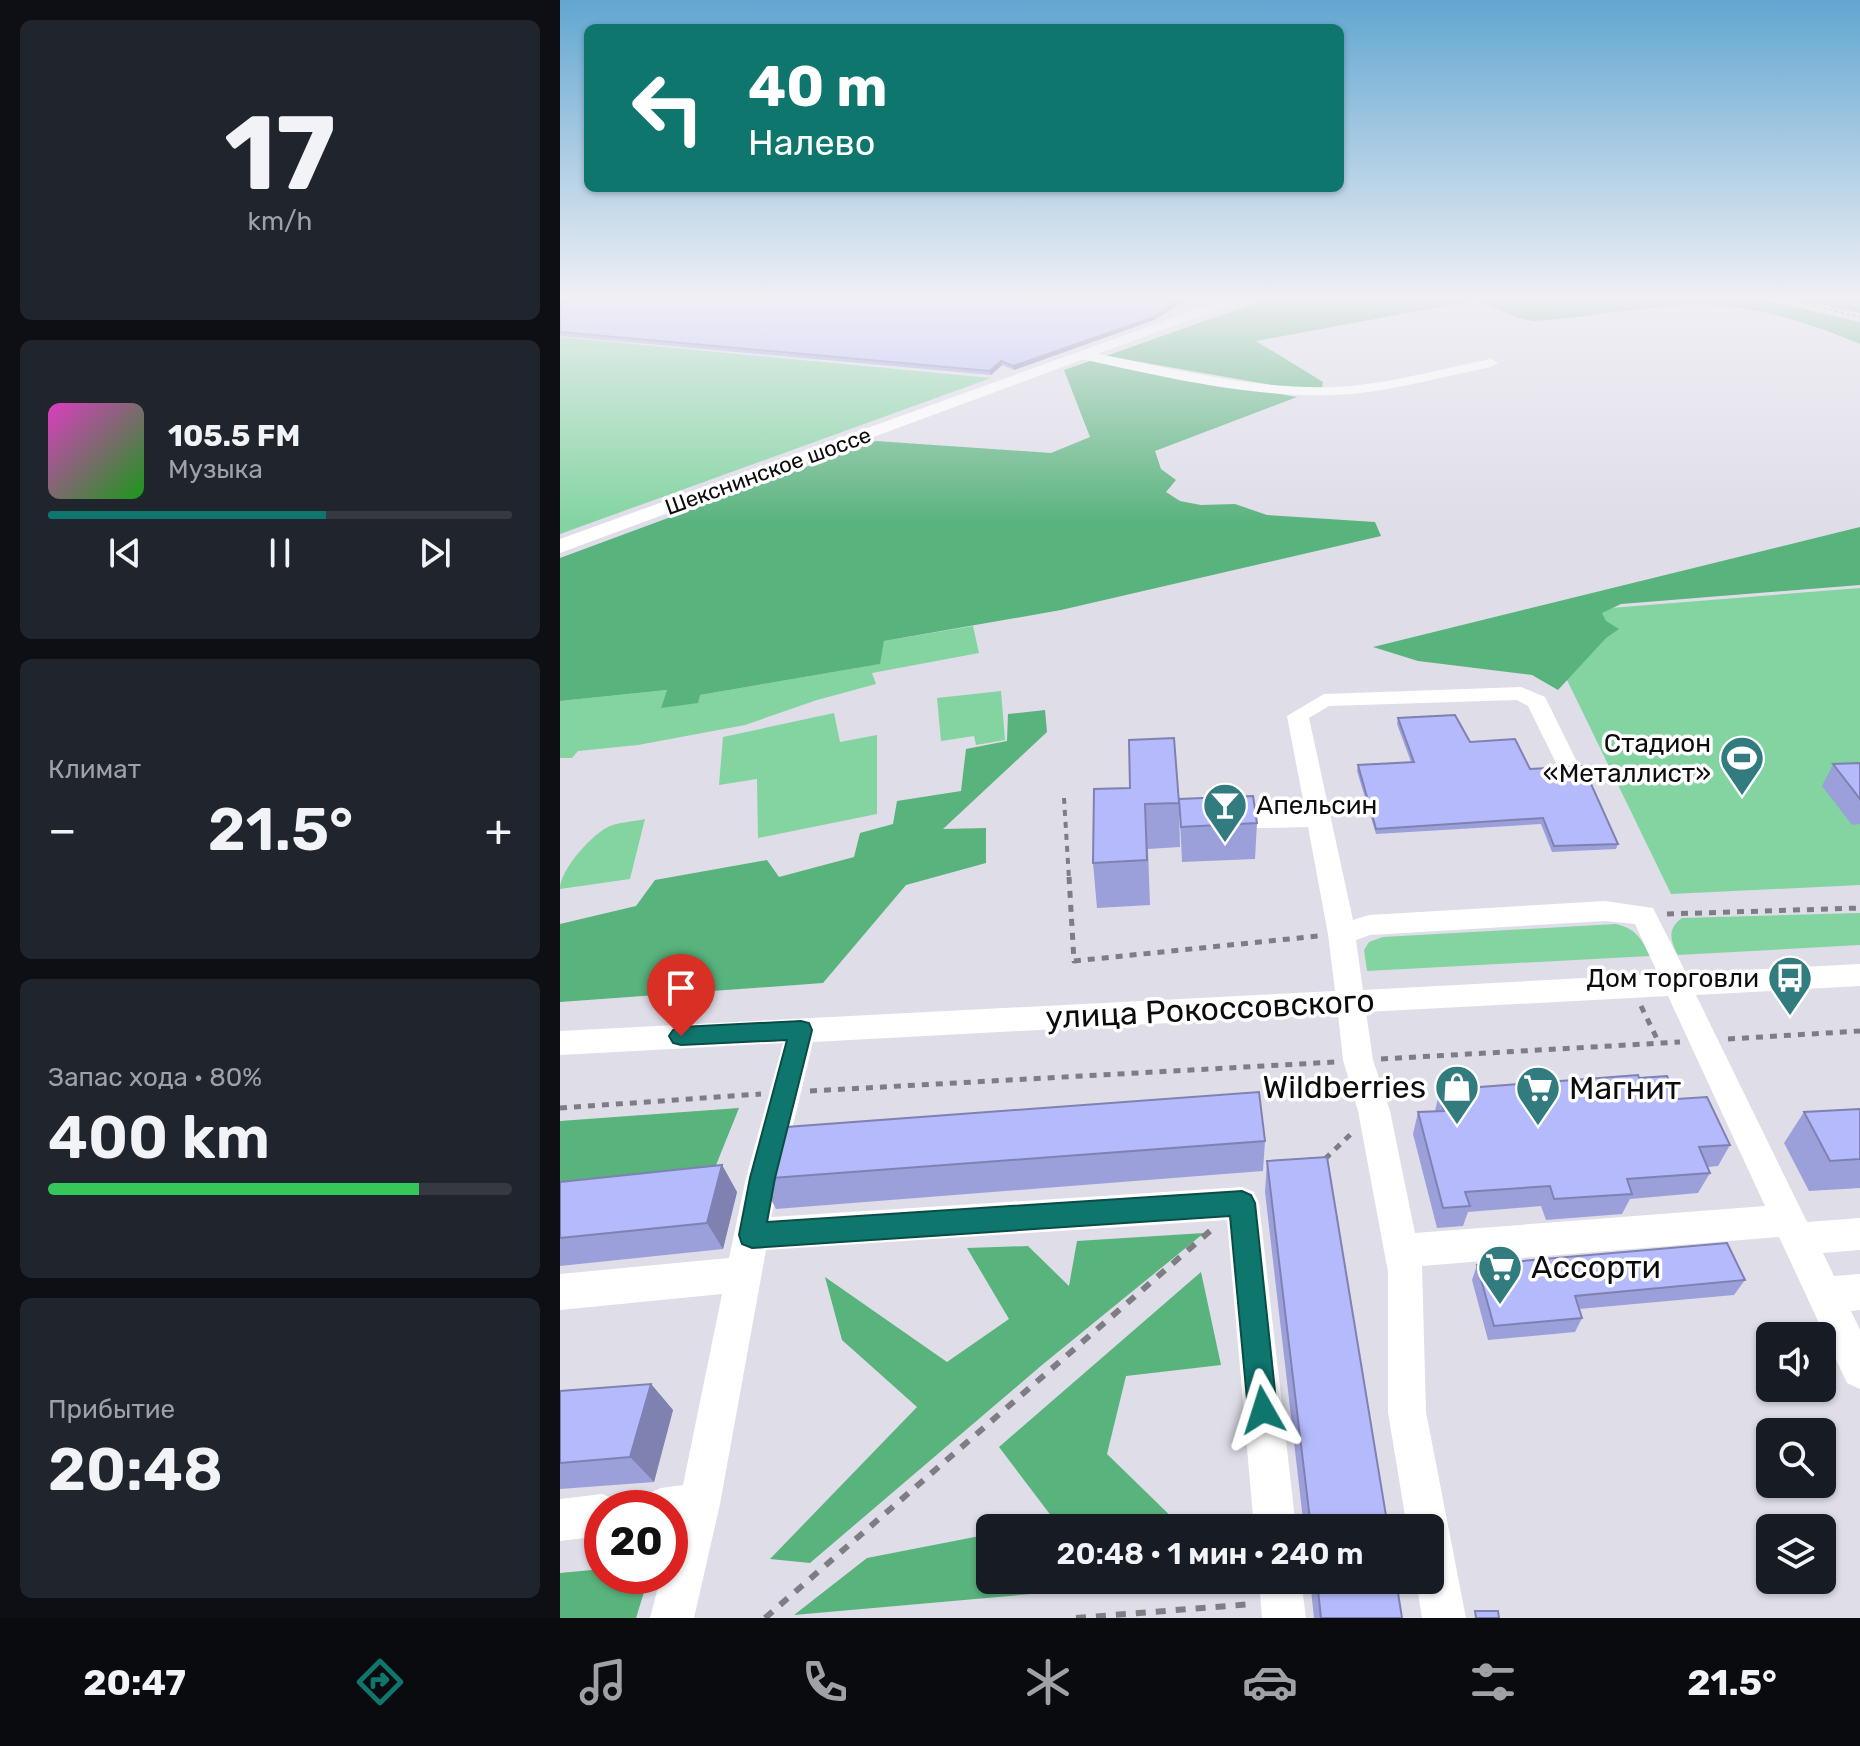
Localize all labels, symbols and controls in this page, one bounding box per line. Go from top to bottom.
text: 40 m [748,54,888,120]
icon: left [616,56,720,160]
text: 17 [224,92,336,215]
text: Налево [748,121,875,164]
text: km/h [248,206,312,237]
text: 105.5 FM [168,418,300,454]
street label: Шекснинское шоссе [661,421,875,521]
text: Музыка [168,454,263,485]
icon: previous [103,531,147,575]
icon: pause [258,531,302,575]
icon: next [413,531,457,575]
place label: Стадион «Металлист» [1543,728,1711,789]
sports icon: Стадион «Металлист» [1718,734,1766,797]
text: Климат [48,754,141,785]
bar icon: Апельсин [1201,781,1249,844]
place label: Апельсин [1256,790,1377,821]
text: 21.5° [208,794,353,865]
text: − [48,804,77,856]
text: + [485,804,512,856]
pin [647,954,715,1036]
bus stop icon: Дом торговли [1766,954,1814,1017]
place label: Дом торговли [1587,963,1759,994]
icon: arrive [659,966,703,1010]
street label: улица Рокоссовского [1045,981,1375,1037]
text: Запас хода · 80% [48,1062,262,1093]
shop icon: Wildberries [1433,1063,1481,1126]
supermarket icon: Магнит [1514,1064,1562,1127]
place label: Wildberries [1263,1068,1426,1106]
place label: Магнит [1569,1069,1681,1107]
text: 400 km [48,1102,270,1173]
supermarket icon: Ассорти [1476,1243,1524,1306]
place label: Ассорти [1531,1248,1661,1286]
map controls [1756,1322,1836,1594]
button: sound [1756,1322,1836,1402]
position arrow [1221,1368,1305,1452]
text: Прибытие [48,1394,175,1425]
button: search [1756,1418,1836,1498]
text: 20:48 [48,1434,223,1505]
speed limit sign: 20 [584,1490,688,1594]
button: layers [1756,1514,1836,1594]
text: 20:48 · 1 мин · 240 m [1057,1536,1363,1572]
icon: directions [352,1654,408,1710]
icon: music [575,1654,631,1710]
icon: phone [797,1654,853,1710]
icon: climate [1020,1654,1076,1710]
icon: car [1242,1654,1298,1710]
icon: filters [1465,1654,1521,1710]
text: 20:47 [83,1661,186,1704]
text: 21.5° [1687,1661,1777,1704]

